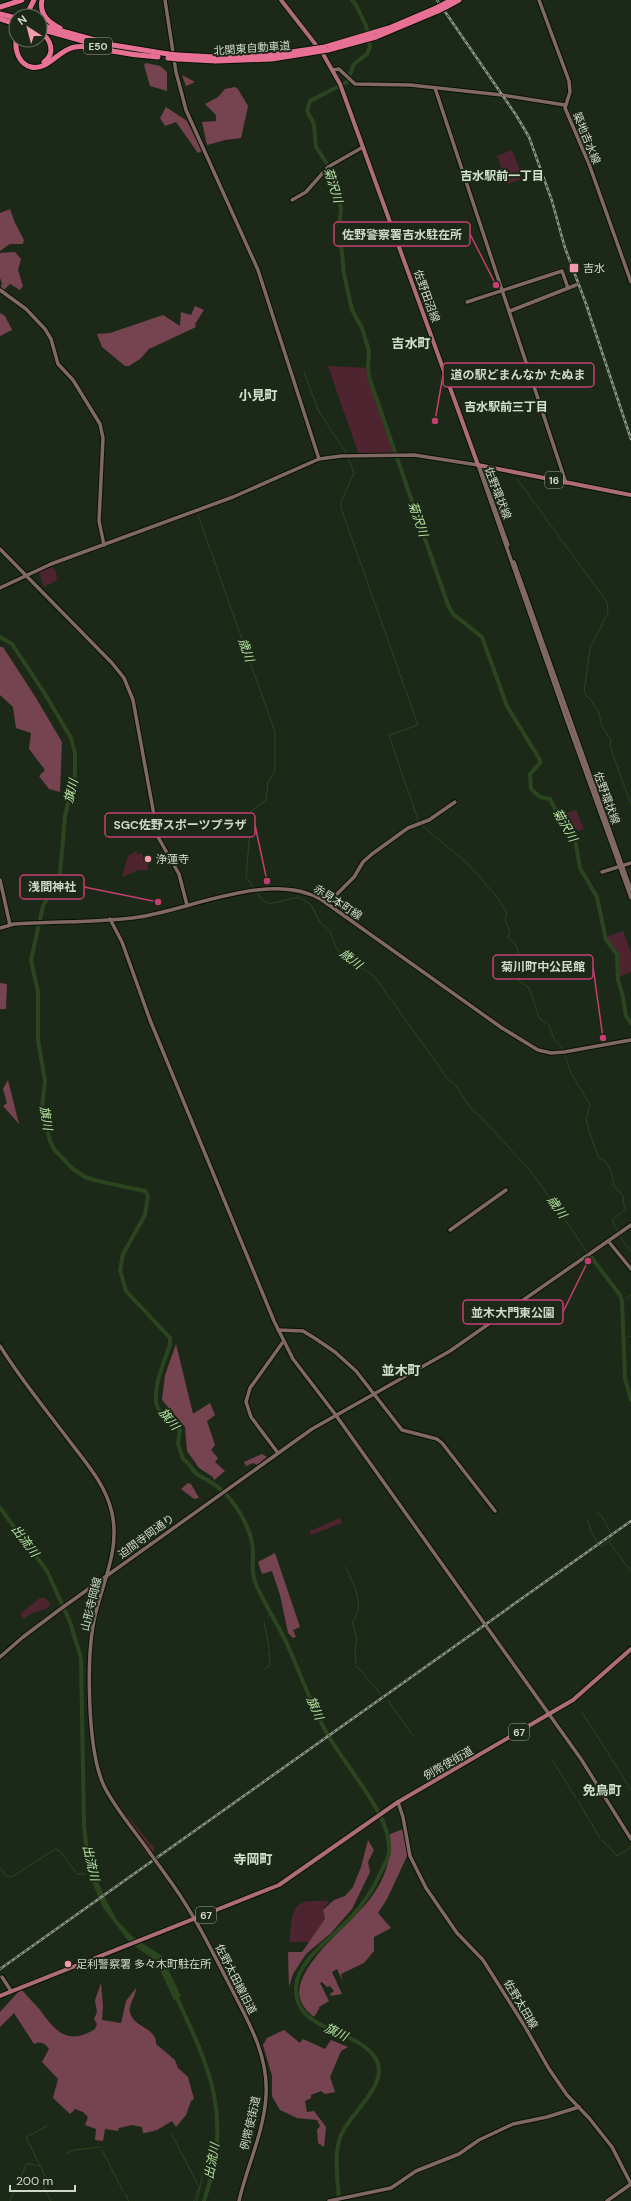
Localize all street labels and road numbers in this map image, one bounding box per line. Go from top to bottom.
road number: E50 [84,38,112,54]
street label: 北関東自動車道 [213,38,291,58]
street label: 築地吉水線 [570,110,604,166]
street label: 佐野田沼線 [411,268,443,324]
street label: 佐野環状線 [482,465,514,521]
road number: 16 [545,472,563,488]
street label: 佐野環状線 [591,770,623,826]
street label: 赤見本町線 [311,881,365,923]
street label: 迫間寺岡通り [115,1511,177,1561]
street label: 山形寺岡線 [78,1576,104,1632]
road number: 67 [509,1724,529,1740]
street label: 例幣使街道 [421,1743,475,1783]
road number: 67 [196,1907,216,1923]
street label: 佐野太田線旧道 [212,1942,260,2016]
street label: 佐野太田線 [501,1977,541,2031]
street label: 例幣使街道 [237,2095,263,2151]

